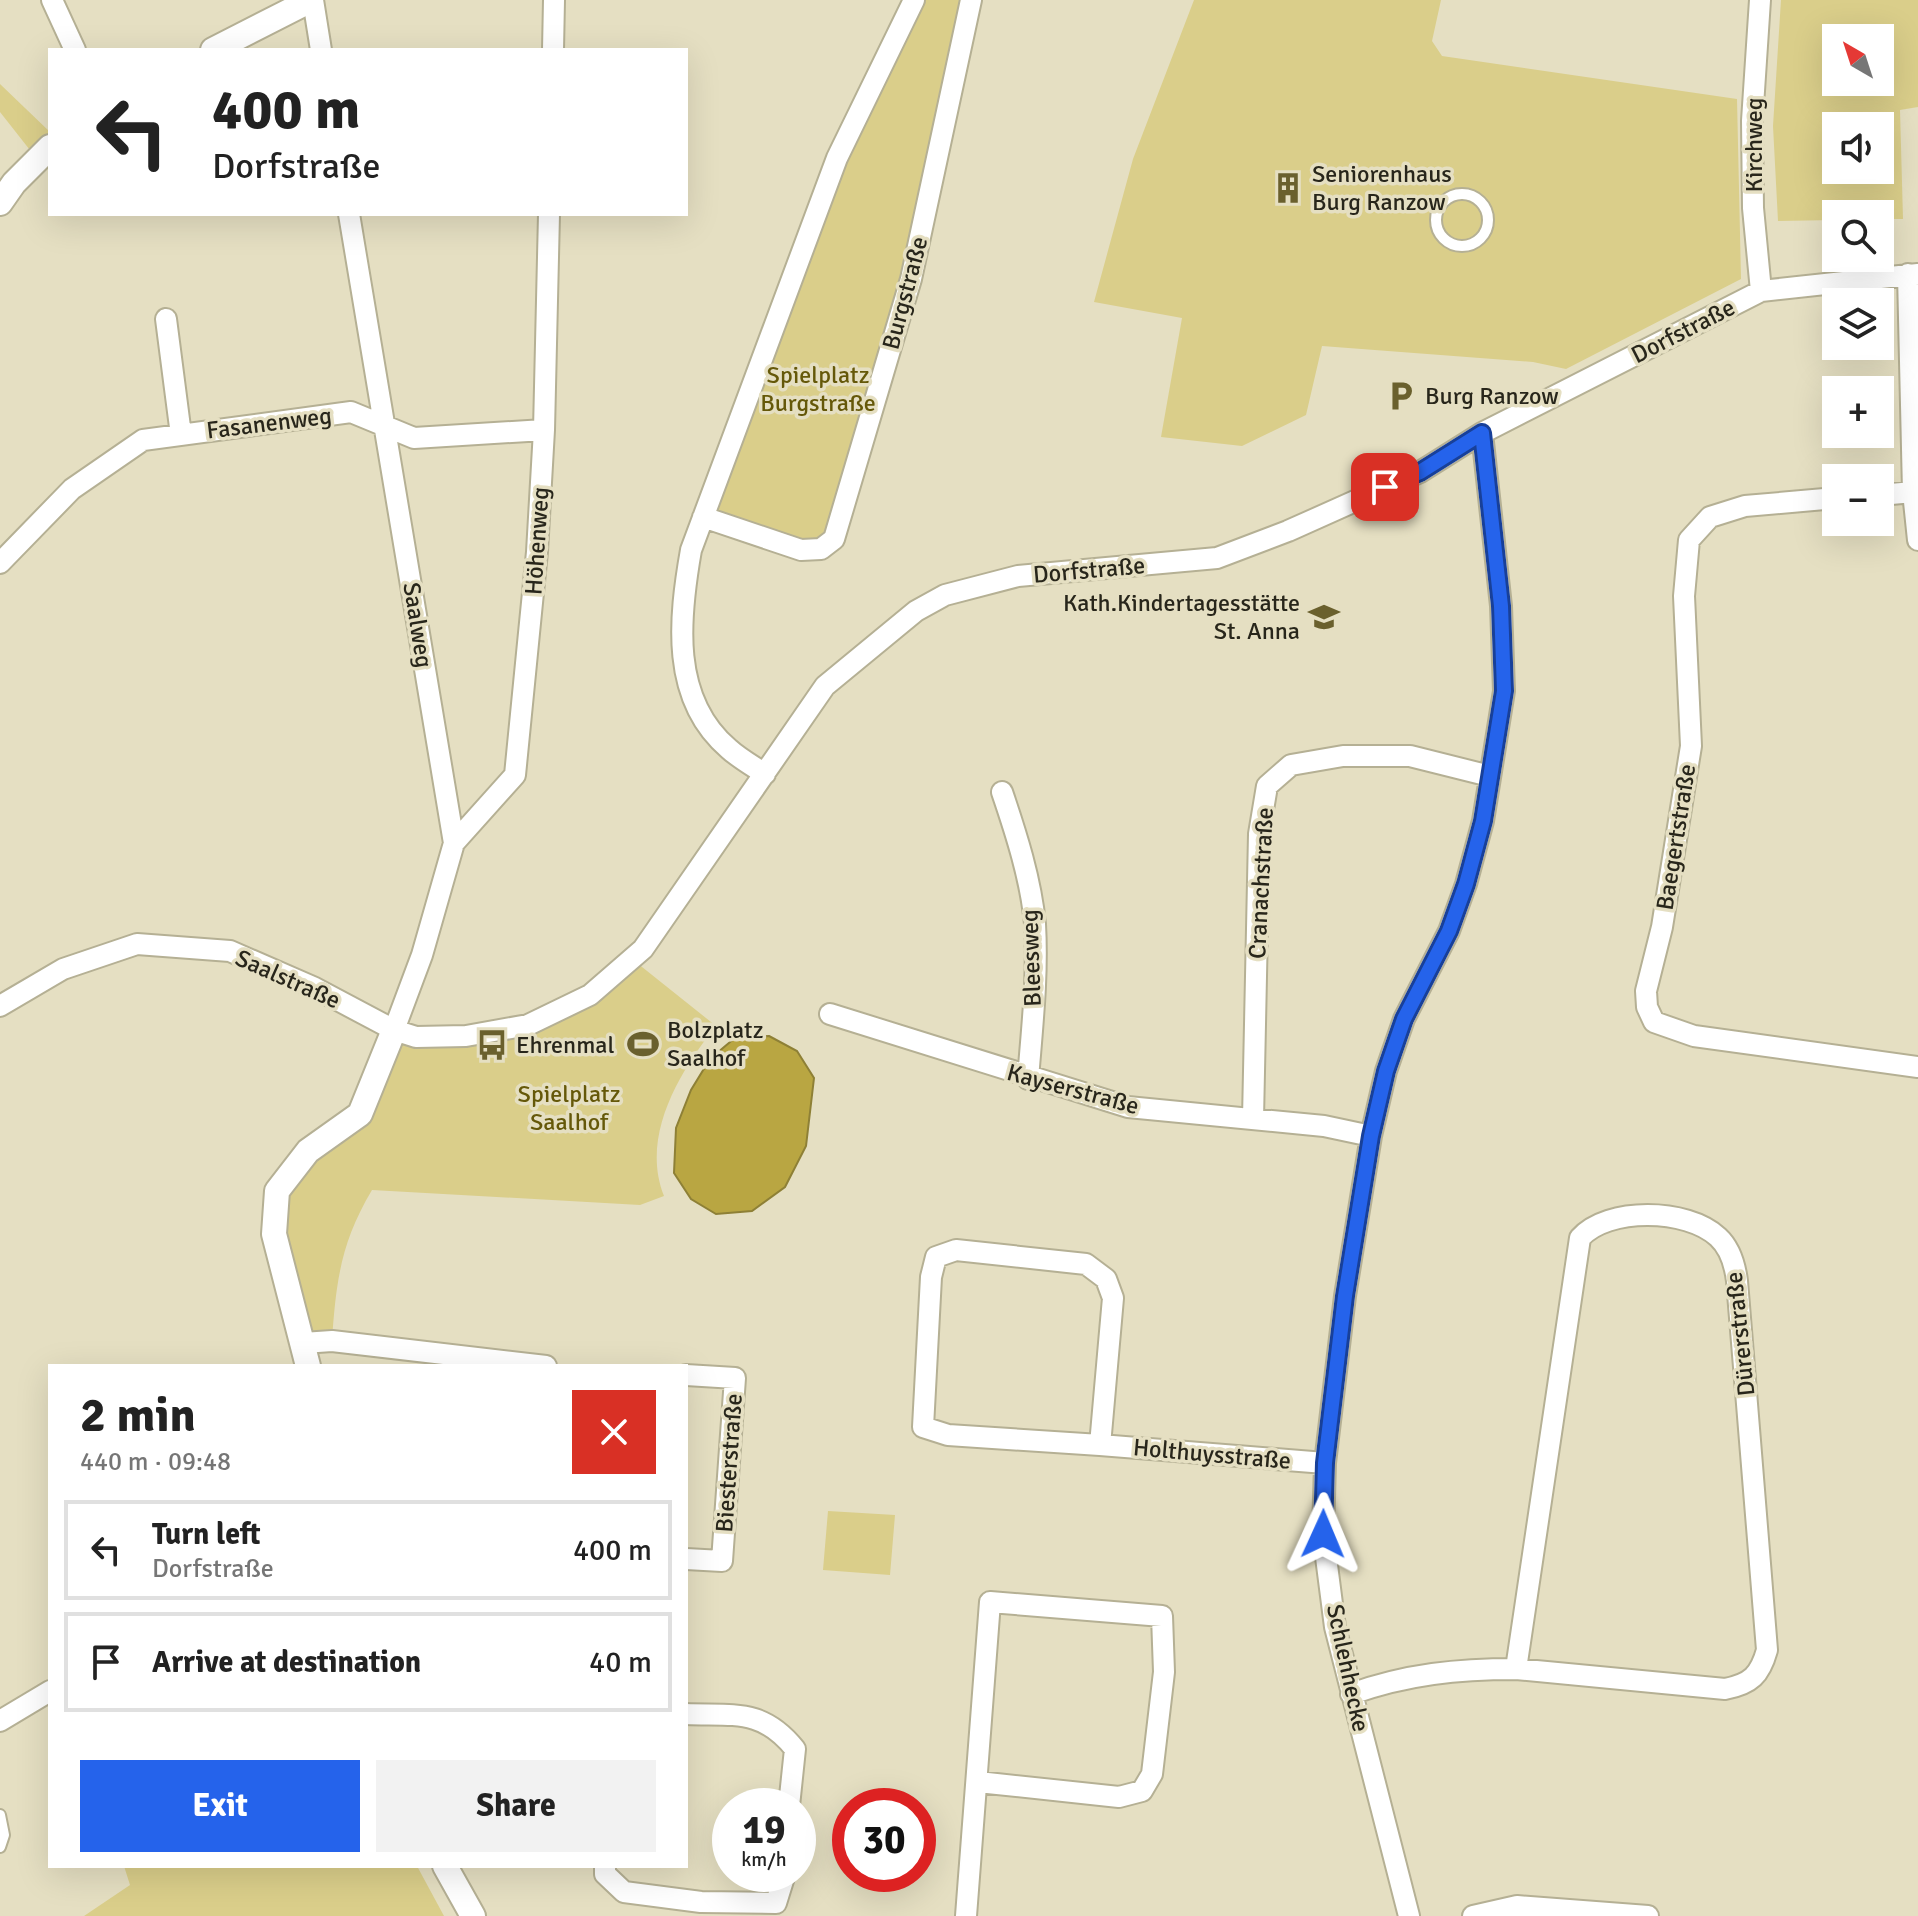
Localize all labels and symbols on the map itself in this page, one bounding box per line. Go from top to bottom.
north arrow [1822,24,1894,96]
street label: Kirchweg [1739,98,1769,192]
place label: Seniorenhaus Burg Ranzow [1312,159,1452,217]
building icon: Seniorenhaus Burg Ranzow [1271,171,1305,205]
street label: Burgstraße [876,233,934,353]
street label: Dorfstraße [1626,292,1740,370]
park label: Spielplatz Burgstraße [760,360,876,418]
parking icon: Burg Ranzow [1384,379,1418,413]
place label: Burg Ranzow [1425,381,1559,411]
street label: Fasanenweg [205,400,333,446]
pin [1351,453,1419,521]
street label: Höhenweg [518,486,556,596]
street label: Dorfstraße [1032,550,1146,590]
street label: Saalweg [396,580,440,670]
place label: Kath.Kindertagesstätte St. Anna [1063,588,1300,646]
school or university icon: Kath.Kindertagesstätte St. Anna [1307,600,1341,634]
street label: Baegertstraße [1650,762,1702,912]
street label: Cranachstraße [1242,806,1280,960]
street label: Bleesweg [1014,909,1048,1007]
street label: Saalstraße [231,943,345,1015]
place label: Bolzplatz Saalhof [667,1015,763,1073]
sports icon: Bolzplatz Saalhof [626,1027,660,1061]
bus stop icon: Ehrenmal [475,1028,509,1062]
place label: Ehrenmal [516,1030,614,1060]
street label: Kayserstraße [1004,1057,1142,1121]
park label: Spielplatz Saalhof [518,1079,620,1137]
street label: Dürerstraße [1719,1270,1761,1398]
street label: Biesterstraße [709,1392,749,1534]
street label: Holthuysstraße [1132,1432,1292,1476]
position arrow [1281,1492,1365,1576]
street label: Schlehhecke [1320,1602,1376,1734]
speed limit sign: 30 [832,1788,936,1892]

